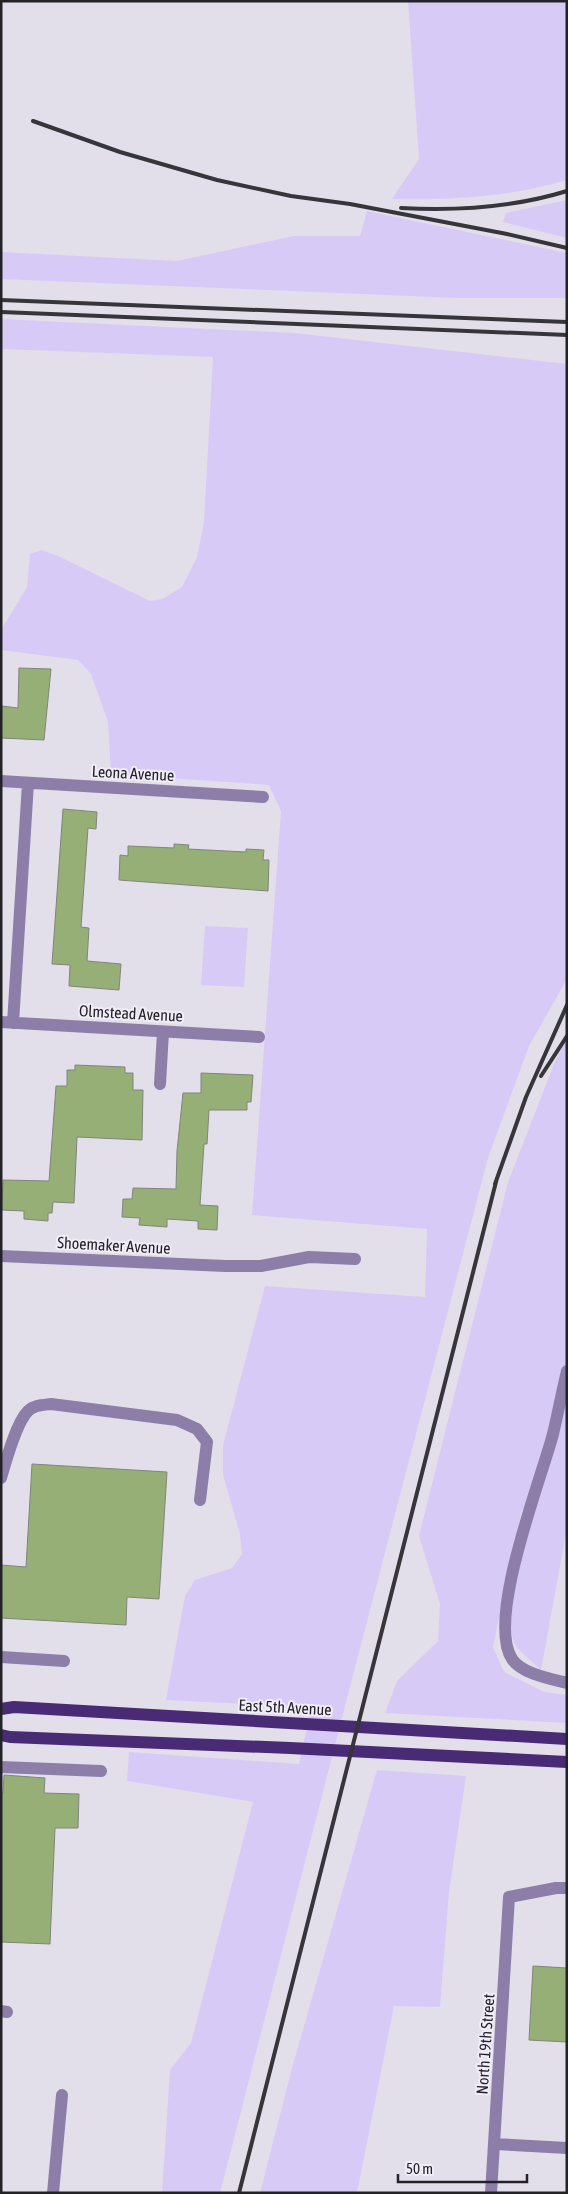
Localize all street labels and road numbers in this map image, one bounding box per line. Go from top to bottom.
street label: Leona Avenue [91,762,175,784]
street label: Olmstead Avenue [79,1001,183,1025]
street label: Shoemaker Avenue [57,1233,171,1257]
street label: East 5th Avenue [238,1696,332,1718]
street label: North 19th Street [473,1993,498,2095]

